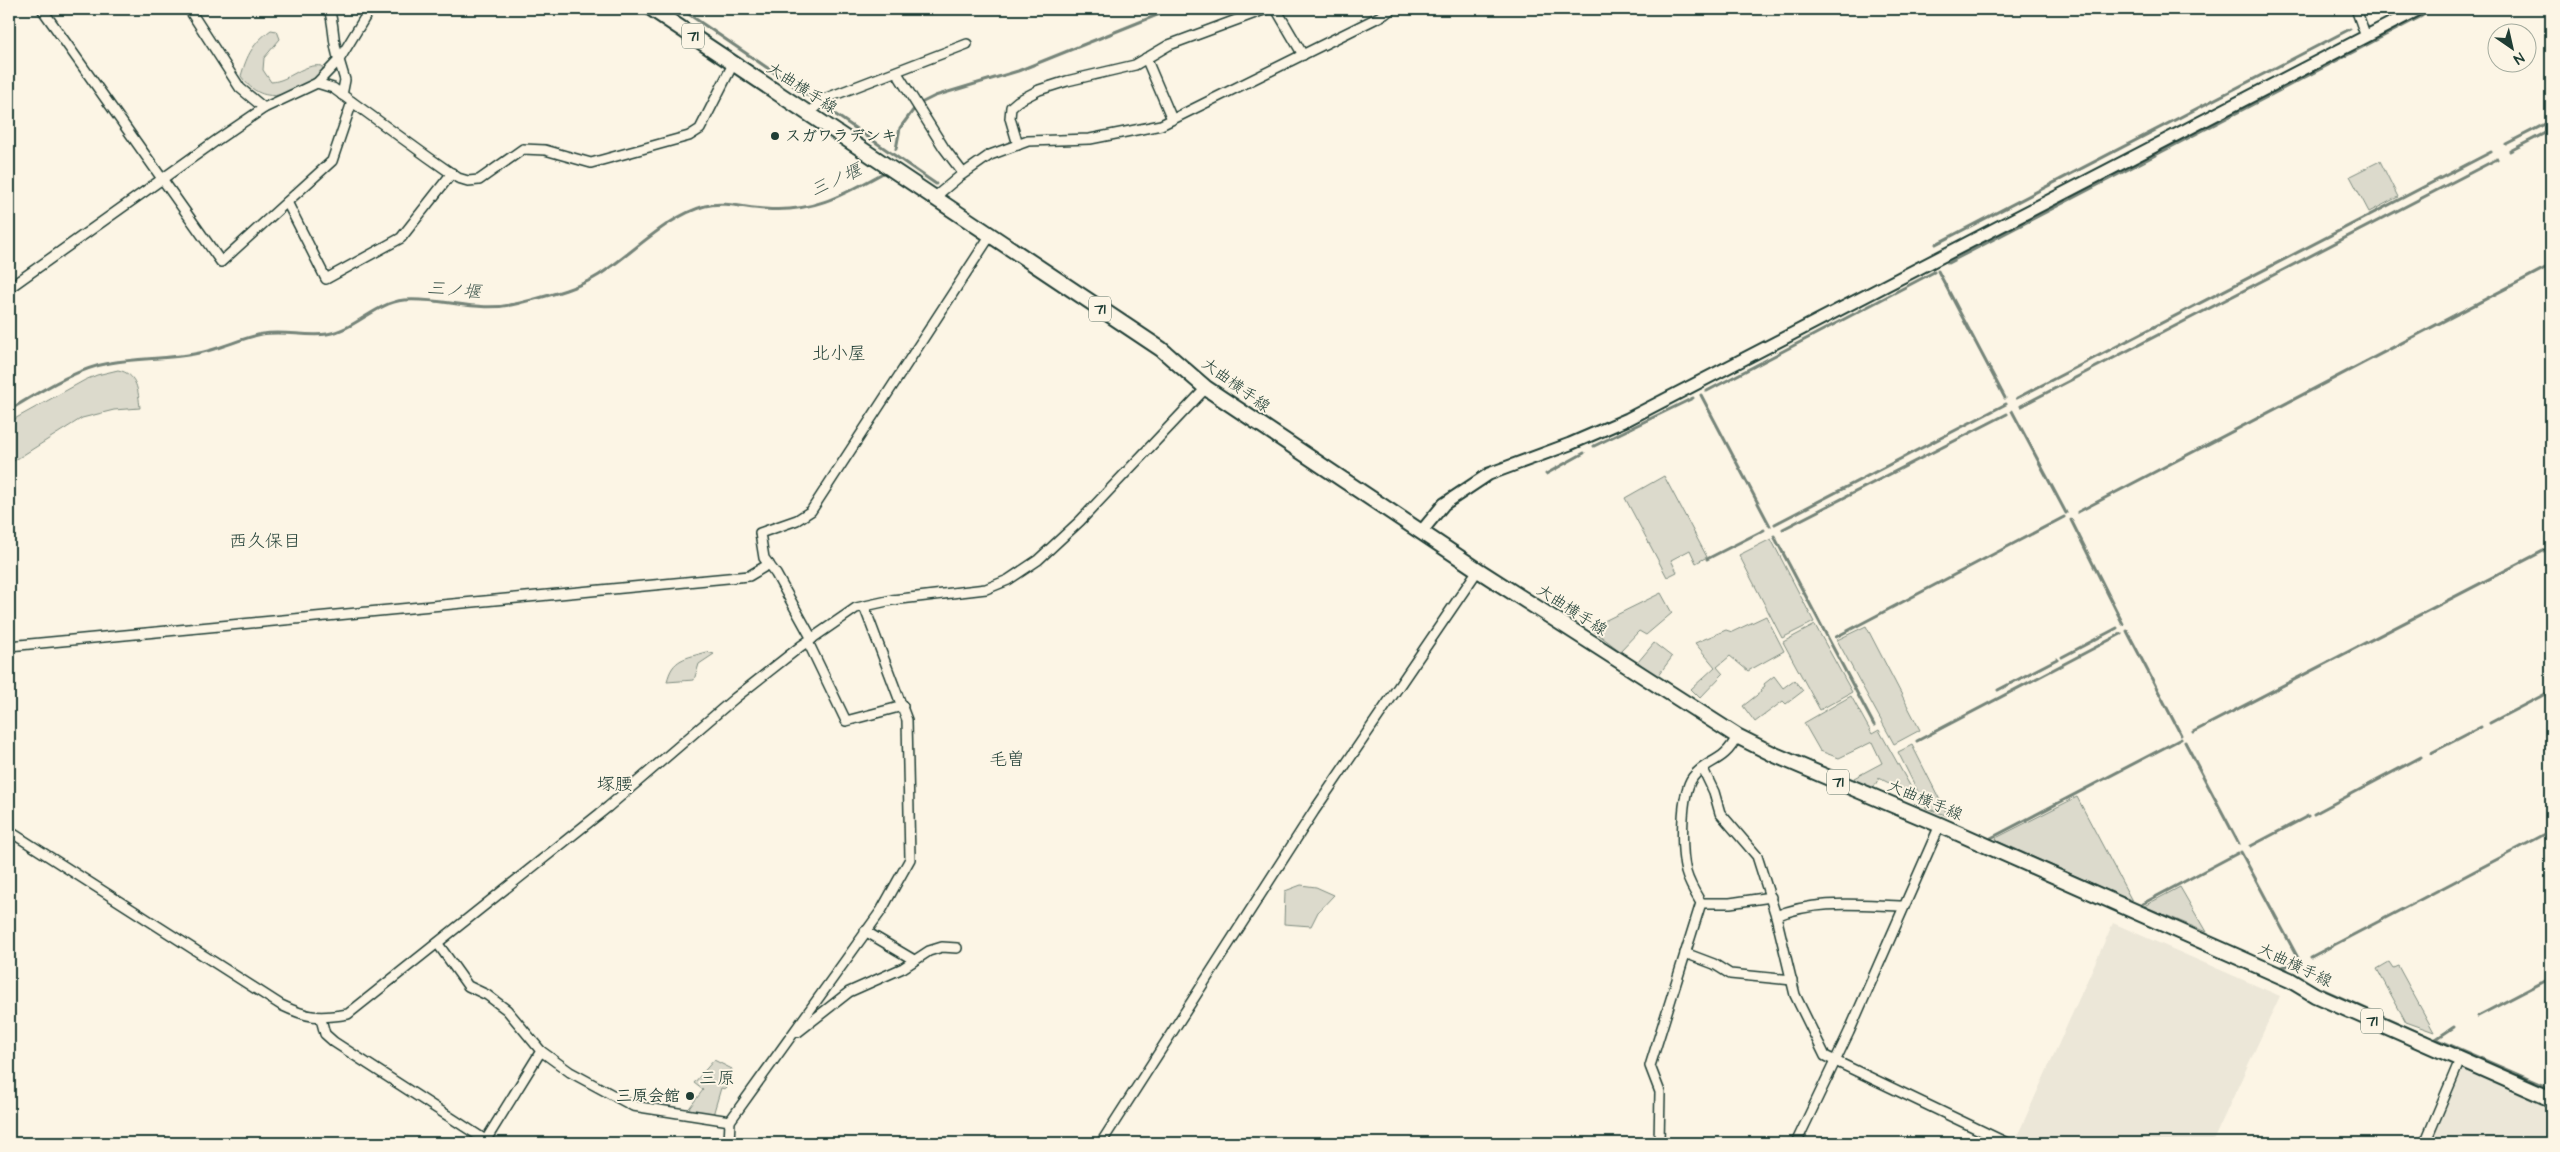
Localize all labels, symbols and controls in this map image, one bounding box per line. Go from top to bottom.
north arrow [2488,22,2538,72]
road number: 71 [682,24,704,48]
text: N [2509,47,2528,69]
street label: 大曲横手線 [762,57,842,119]
place label: スガワラデンキ [785,125,897,147]
marker: スガワラデンキ [769,130,781,142]
water label: 三ノ堰 [806,156,868,203]
water label: 三ノ堰 [426,275,484,305]
road number: 71 [1089,296,1111,322]
district label: 北小屋 [812,341,866,366]
street label: 大曲横手線 [1197,353,1275,417]
district label: 西久保目 [229,529,301,554]
street label: 大曲横手線 [1532,579,1612,641]
district label: 毛曽 [989,747,1025,772]
road number: 71 [1827,770,1849,794]
district label: 塚腰 [597,772,633,797]
street label: 大曲横手線 [1884,774,1966,826]
street label: 大曲横手線 [2254,938,2336,992]
road number: 71 [2361,1008,2383,1034]
district label: 三原 [699,1066,735,1091]
place label: 三原会館 [616,1085,680,1107]
marker: 三原会館 [684,1090,696,1102]

